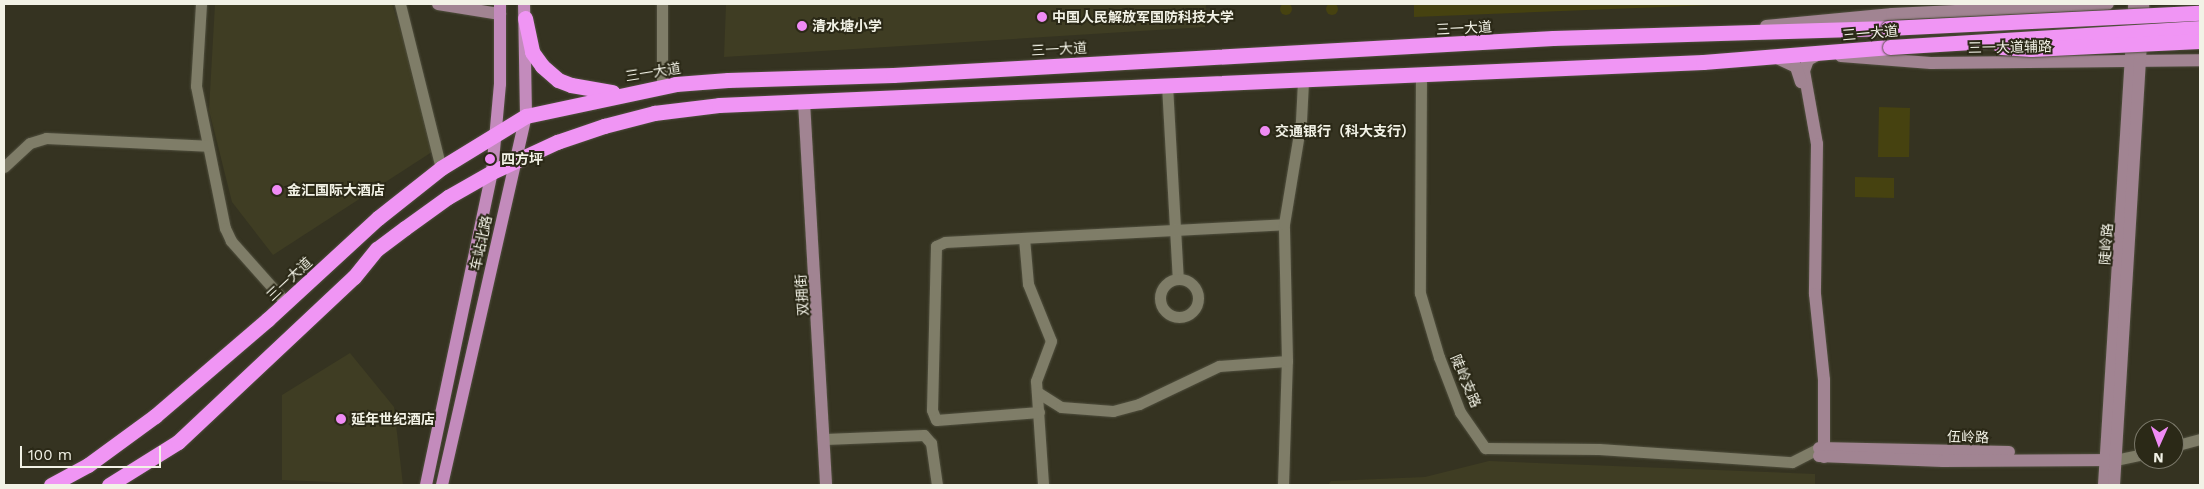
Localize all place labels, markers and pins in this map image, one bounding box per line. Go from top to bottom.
place label: 中国人民解放军国防科技大学 [1052,9,1234,25]
marker: 中国人民解放军国防科技大学 [1036,11,1048,23]
place label: 清水塘小学 [812,18,882,34]
marker: 清水塘小学 [796,20,808,32]
place label: 交通银行（科大支行） [1275,123,1415,139]
marker: 交通银行（科大支行） [1259,125,1271,137]
place label: 四方坪 [501,151,543,167]
marker: 四方坪 [483,152,497,166]
place label: 金汇国际大酒店 [287,182,385,198]
marker: 金汇国际大酒店 [271,184,283,196]
place label: 延年世纪酒店 [351,411,435,427]
marker: 延年世纪酒店 [335,413,347,425]

